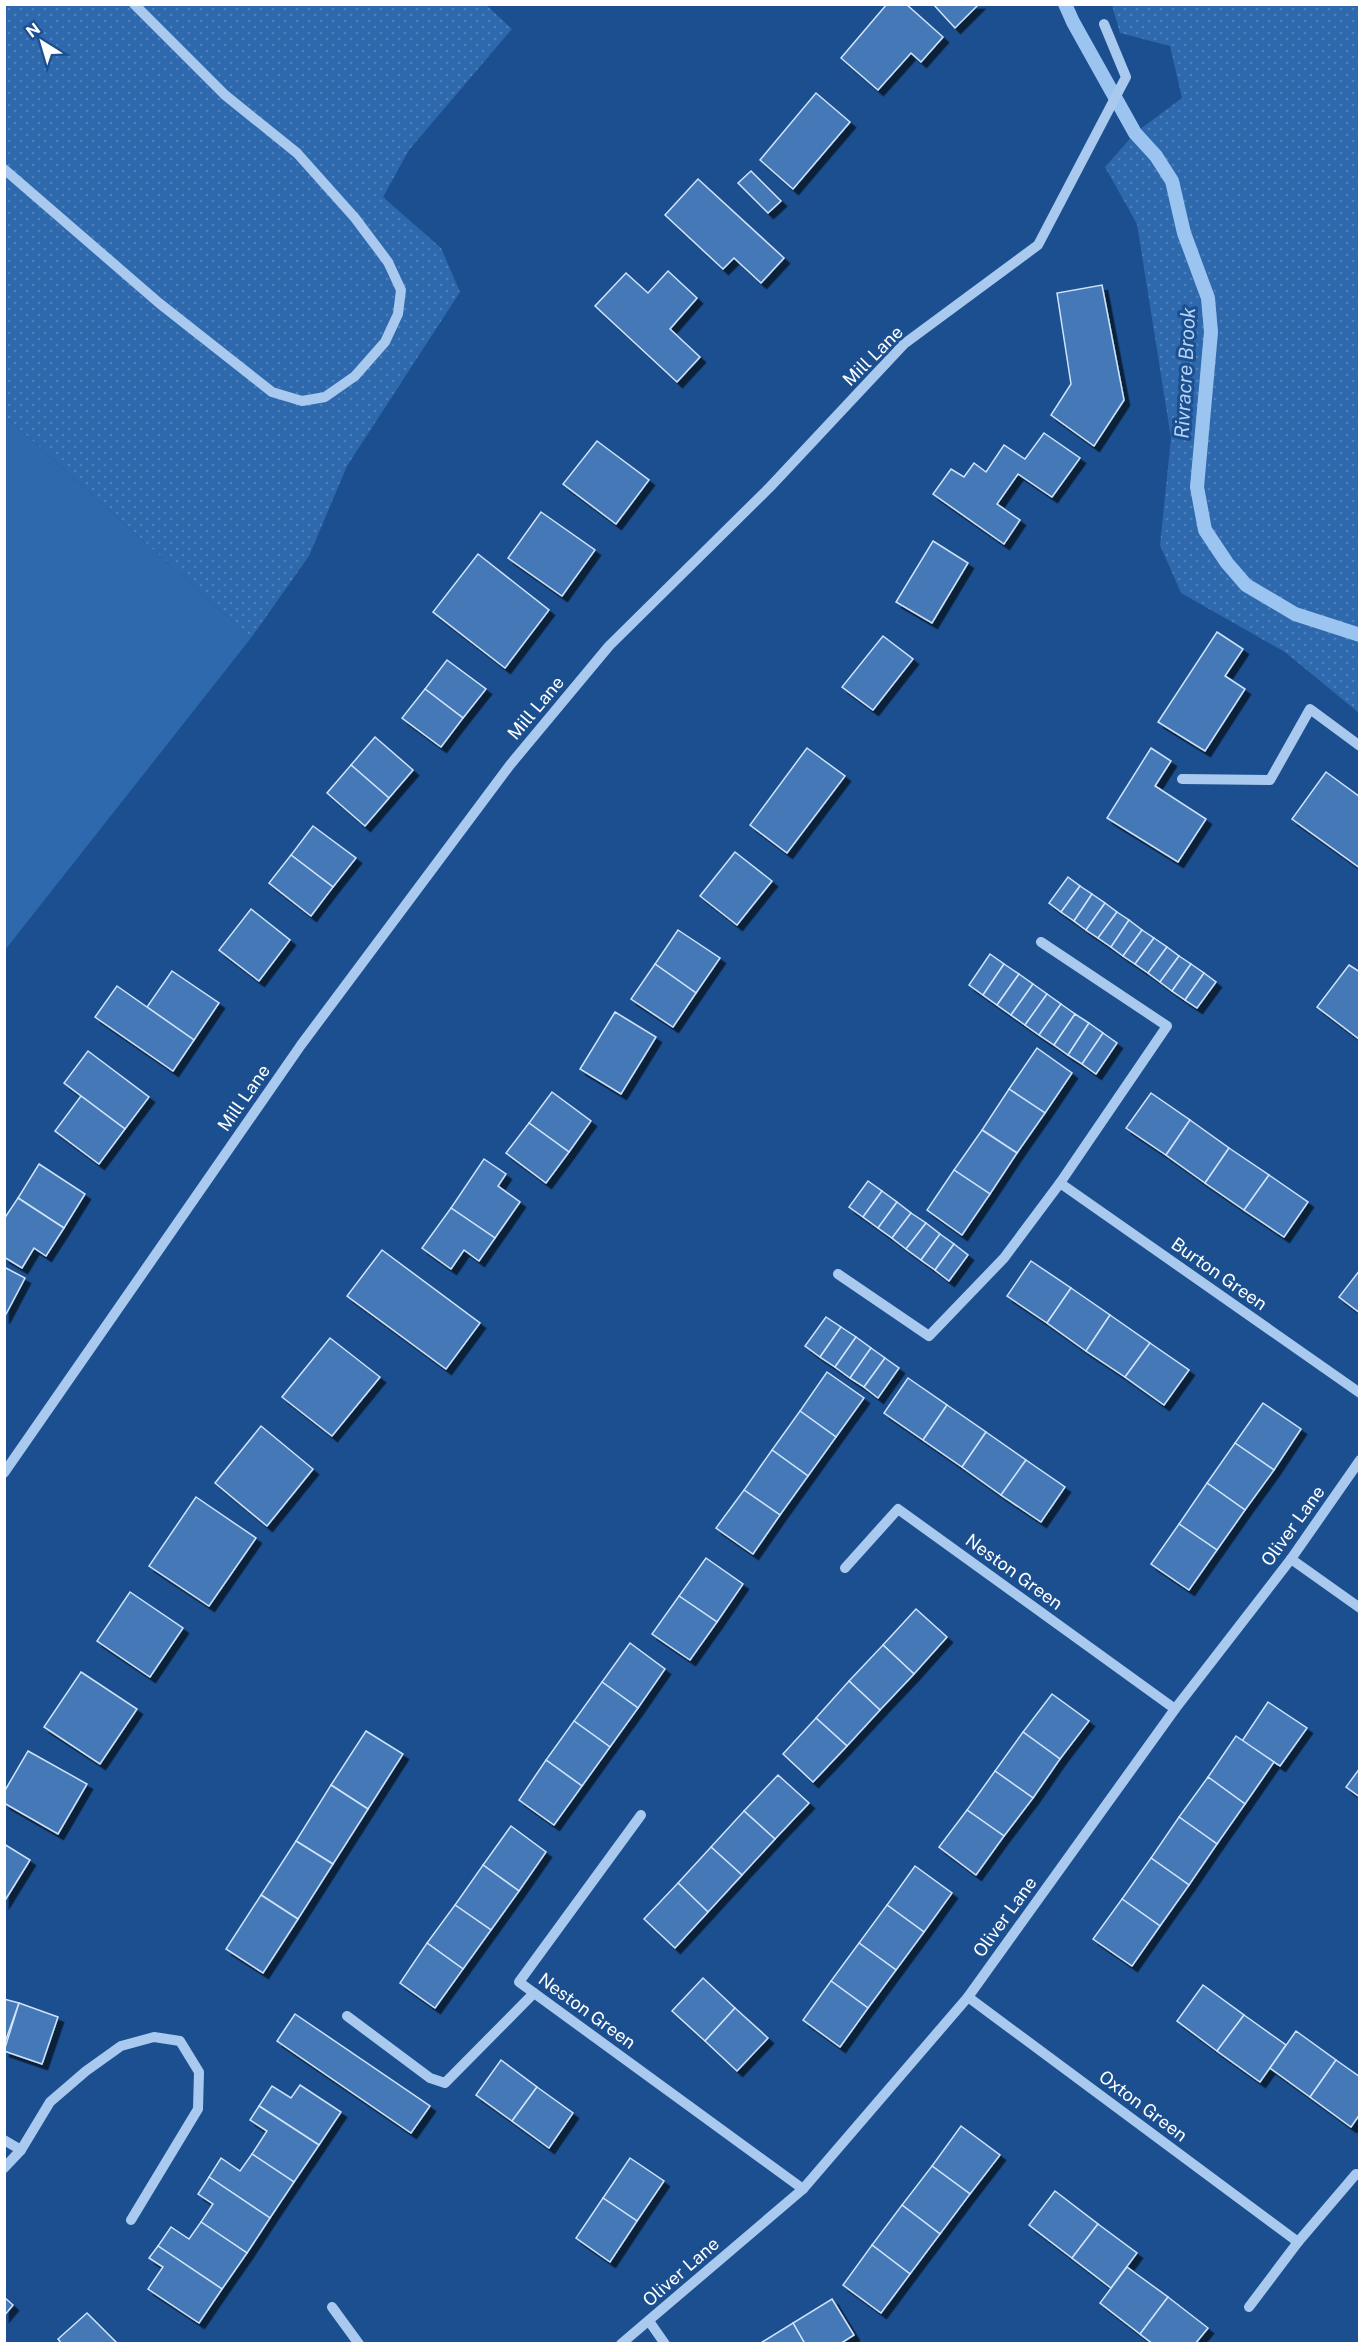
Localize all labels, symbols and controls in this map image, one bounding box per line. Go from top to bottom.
north arrow [12,12,72,72]
text: N [23,19,44,42]
water label: Rivracre Brook [1170,307,1200,439]
street label: Mill Lane [838,321,907,390]
street label: Mill Lane [503,672,568,744]
street label: Mill Lane [213,1060,274,1135]
street label: Burton Green [1167,1233,1271,1314]
street label: Oliver Lane [1256,1481,1329,1570]
street label: Neston Green [962,1529,1067,1614]
street label: Oliver Lane [968,1872,1041,1961]
street label: Neston Green [535,1968,640,2053]
street label: Oxton Green [1095,2066,1192,2146]
street label: Oliver Lane [638,2233,723,2310]

